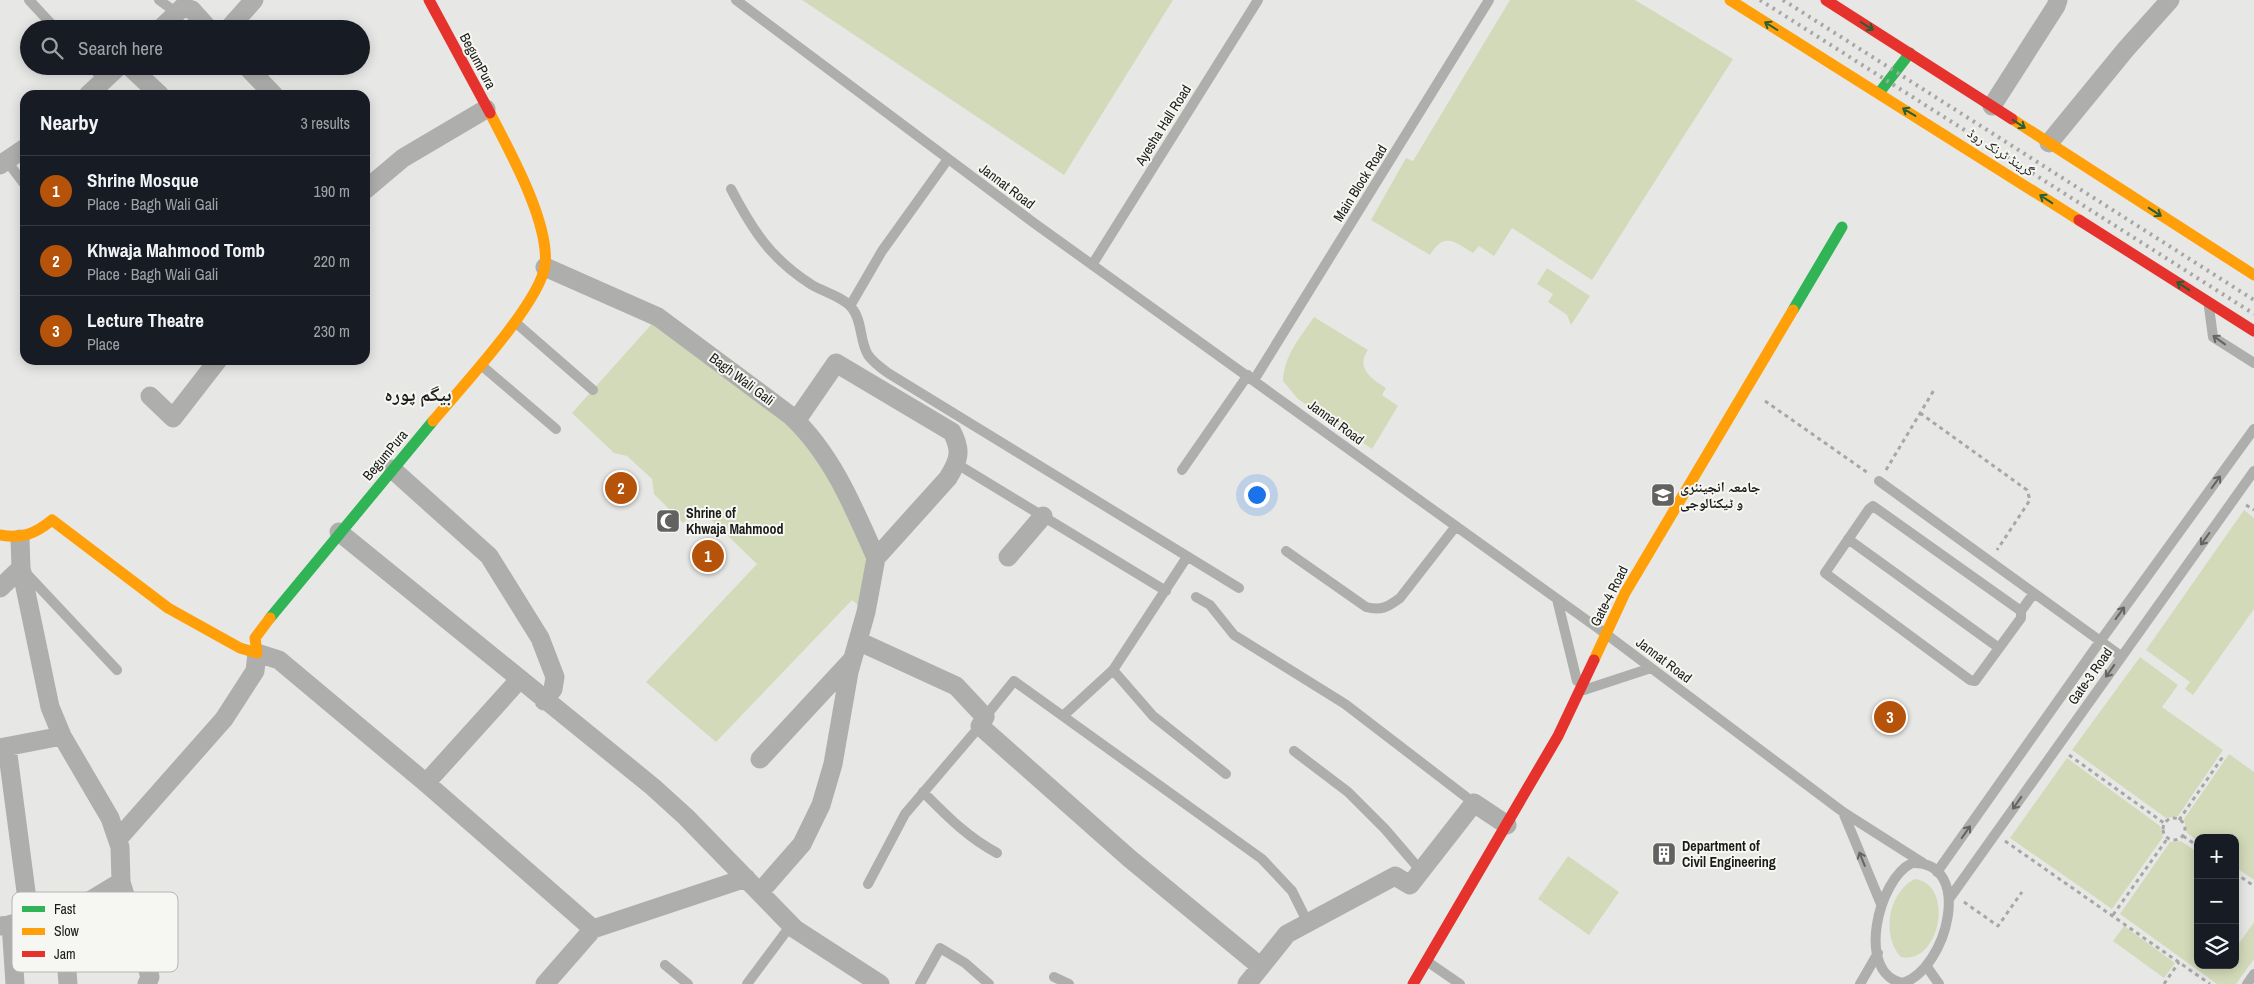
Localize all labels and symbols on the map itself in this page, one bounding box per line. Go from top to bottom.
one-way arrow [1765,21,1779,31]
one-way arrow [1860,21,1874,31]
street label: BegumPura [456,30,500,93]
street label: Ayesha Hall Road [1131,81,1195,169]
one-way arrow [1903,106,1917,116]
one-way arrow [2011,119,2025,129]
street label: گرینڈ ٹرنک روڈ [1964,124,2038,180]
street label: Main Block Road [1329,141,1391,225]
street label: Jannat Road [976,159,1038,213]
one-way arrow [2040,194,2054,204]
one-way arrow [2148,206,2162,217]
one-way arrow [2177,281,2191,291]
one-way arrow [2212,335,2226,345]
street label: Bagh Wali Gali [706,349,778,409]
district label: بیگم پورہ [385,381,451,407]
street label: Jannat Road [1304,396,1368,448]
street label: BegumPura [359,426,412,484]
pin: 2 [605,469,637,507]
one-way arrow [2210,476,2221,489]
place label: جامعہ انجینئری و ٹیکنالوجی [1680,478,1760,512]
your location [1244,482,1270,508]
school or university icon: جامعہ انجینئری و ٹیکنالوجی [1650,482,1676,508]
place label: Shrine of Khwaja Mahmood [686,504,784,538]
mosque icon: Shrine of Khwaja Mahmood [655,508,681,534]
one-way arrow [2200,532,2210,546]
pin: 1 [692,537,724,575]
street label: Gate-4 Road [1586,563,1632,629]
one-way arrow [2115,606,2125,620]
street label: Jannat Road [1633,633,1695,687]
street label: Gate-3 Road [2064,644,2116,708]
one-way arrow [2105,664,2115,678]
pin: 3 [1874,698,1906,736]
one-way arrow [2012,796,2022,810]
one-way arrow [1961,825,1971,839]
place label: Department of Civil Engineering [1682,837,1776,871]
building icon: Department of Civil Engineering [1651,841,1677,867]
one-way arrow [1857,852,1867,867]
legend [12,892,178,972]
text: Fast [54,900,76,918]
text: Slow [54,922,80,940]
text: Jam [54,945,76,963]

